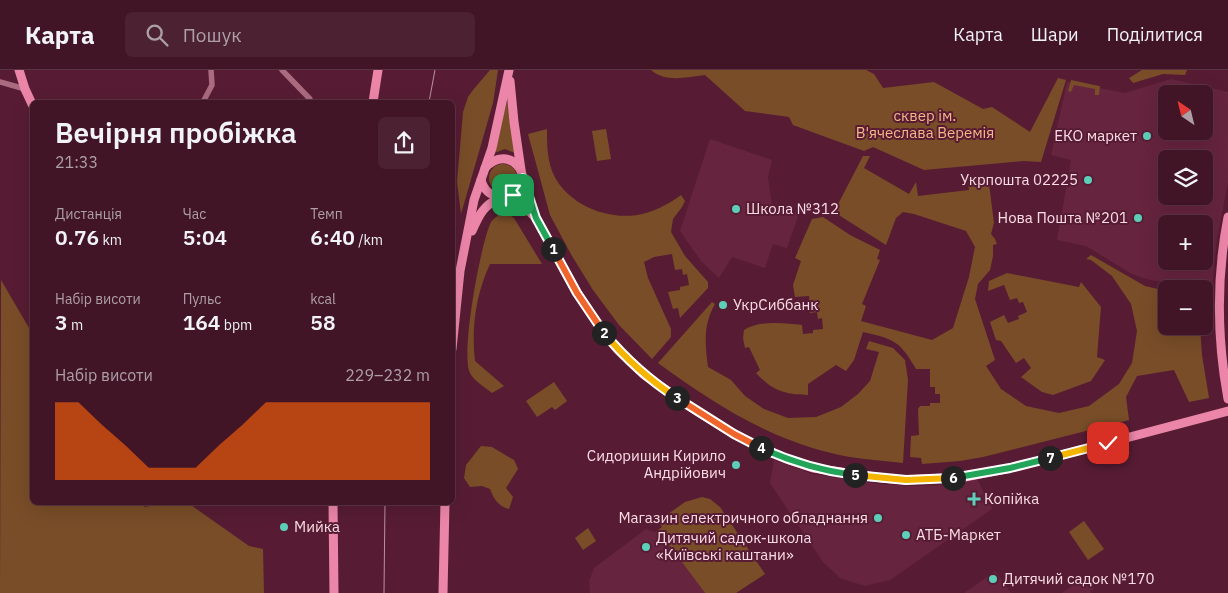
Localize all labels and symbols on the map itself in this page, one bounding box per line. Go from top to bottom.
north arrow [1158,85,1212,140]
park label: сквер ім. В'ячеслава Веремія [856,106,994,142]
place label: ЕКО маркет [1054,126,1137,145]
marker: ЕКО маркет [1141,130,1153,142]
place label: Укрпошта 02225 [960,170,1078,189]
pin [492,174,534,216]
marker: Укрпошта 02225 [1082,174,1094,186]
place label: Школа №312 [746,199,839,218]
marker: Школа №312 [730,203,742,215]
place label: Нова Пошта №201 [998,208,1128,227]
marker: Нова Пошта №201 [1132,212,1144,224]
pin: 1 [540,236,566,262]
place label: УкрСиббанк [733,295,819,314]
marker: УкрСиббанк [717,299,729,311]
pin: 2 [592,320,616,346]
pin: 3 [664,386,690,410]
pin [1087,422,1129,464]
pin: 4 [748,436,774,460]
place label: Сидоришин Кирило Андрійович [587,446,726,482]
pin: 7 [1038,446,1062,470]
marker: Сидоришин Кирило Андрійович [730,459,742,471]
pin: 5 [842,462,868,488]
pin: 6 [940,466,966,490]
place label: Копійка [984,489,1039,508]
marker: Копійка [968,493,980,505]
place label: Магазин електричного обладнання [618,508,868,527]
marker: Магазин електричного обладнання [872,512,884,524]
place label: Мийка [294,517,340,536]
marker: Мийка [278,521,290,533]
place label: АТБ-Маркет [916,525,1001,544]
place label: Дитячий садок-школа «Київські каштани» [656,528,812,564]
marker: АТБ-Маркет [900,529,912,541]
marker: Дитячий садок-школа «Київські каштани» [640,541,652,553]
place label: Дитячий садок №170 [1003,569,1154,588]
marker: Дитячий садок №170 [987,573,999,585]

